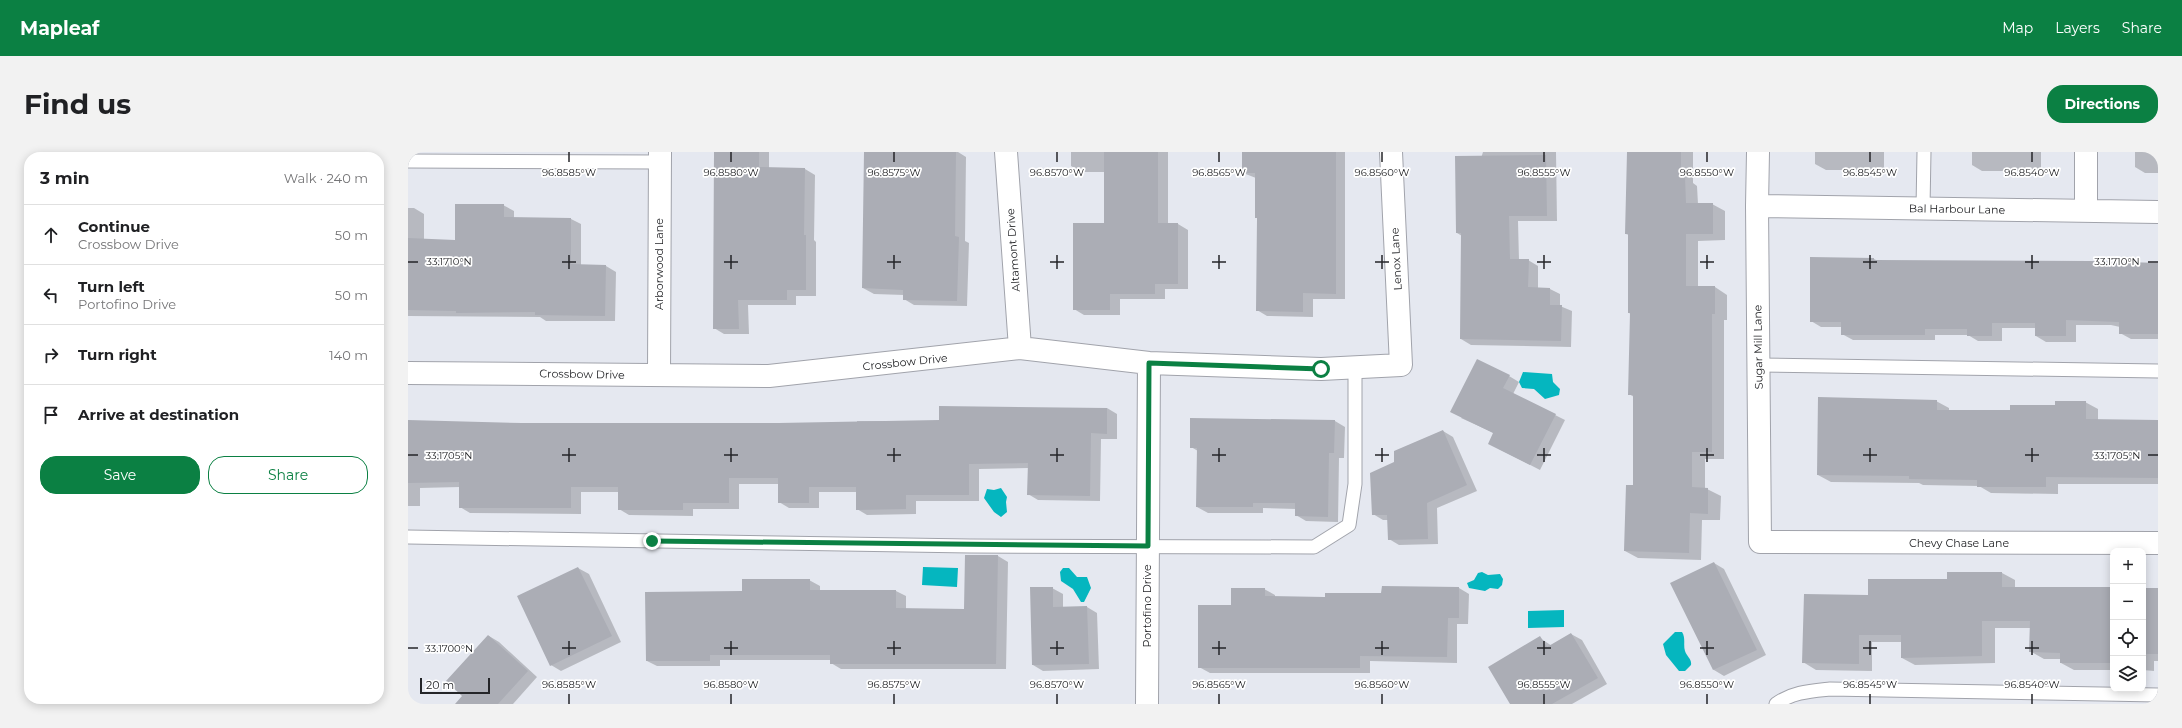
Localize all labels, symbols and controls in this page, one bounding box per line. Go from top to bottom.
text: Mapleaf [20,17,99,40]
text: Map [2002,19,2033,37]
text: Layers [2055,19,2100,37]
text: Share [2122,19,2162,37]
button: Directions [2047,85,2158,123]
text: Find us [24,87,131,121]
text: 96.8585°W [542,166,596,179]
text: 96.8580°W [703,166,759,179]
text: 96.8575°W [867,166,921,179]
text: 96.8570°W [1030,166,1084,179]
text: 96.8565°W [1192,166,1246,179]
text: 96.8560°W [1355,166,1409,179]
text: 96.8555°W [1517,166,1571,179]
text: 96.8550°W [1680,166,1734,179]
text: 96.8545°W [1843,166,1897,179]
text: 96.8540°W [2004,166,2060,179]
text: 3 min [40,168,90,188]
text: Walk · 240 m [284,170,368,186]
street label: Bal Harbour Lane [1909,201,2006,217]
street label: Altamont Drive [1003,207,1023,292]
text: Continue [78,217,150,236]
street label: Arborwood Lane [652,218,666,310]
icon: ahead [40,224,62,246]
text: 50 m [335,227,368,243]
street label: Lenox Lane [1387,227,1405,291]
text: Crossbow Drive [78,236,179,252]
text: 33.1710°N [426,255,472,268]
text: 33.1710°N [2094,255,2140,268]
text: Turn left [78,277,145,296]
icon: left [40,284,62,306]
text: 50 m [335,287,368,303]
text: Portofino Drive [78,296,176,312]
street label: Sugar Mill Lane [1750,304,1766,390]
icon: right [40,344,62,366]
text: Turn right [78,345,157,364]
text: 140 m [329,347,368,363]
street label: Crossbow Drive [862,351,948,373]
route start [1312,360,1330,378]
street label: Crossbow Drive [539,366,625,382]
icon: arrive [40,404,62,426]
text: Arrive at destination [78,405,239,424]
text: 33.1705°N [426,449,472,462]
text: 33.1705°N [2094,449,2140,462]
button: Save [40,456,200,494]
button: Share [208,456,368,494]
route end [643,532,661,550]
street label: Chevy Chase Lane [1909,536,2009,550]
map controls [2110,548,2146,692]
button: + [2110,548,2146,584]
street label: Portofino Drive [1140,564,1154,648]
button: − [2110,584,2146,620]
button: locate [2110,620,2146,656]
text: 33.1700°N [425,642,473,655]
button: layers [2110,656,2146,692]
scale bar [420,676,490,695]
text: 20 m [426,678,454,692]
text: 96.8585°W [542,678,596,691]
text: 96.8580°W [703,678,759,691]
text: 96.8575°W [867,678,921,691]
text: 96.8570°W [1030,678,1084,691]
text: 96.8565°W [1192,678,1246,691]
text: 96.8560°W [1355,678,1409,691]
text: 96.8555°W [1517,678,1571,691]
text: 96.8550°W [1680,678,1734,691]
text: 96.8545°W [1843,678,1897,691]
text: 96.8540°W [2004,678,2060,691]

